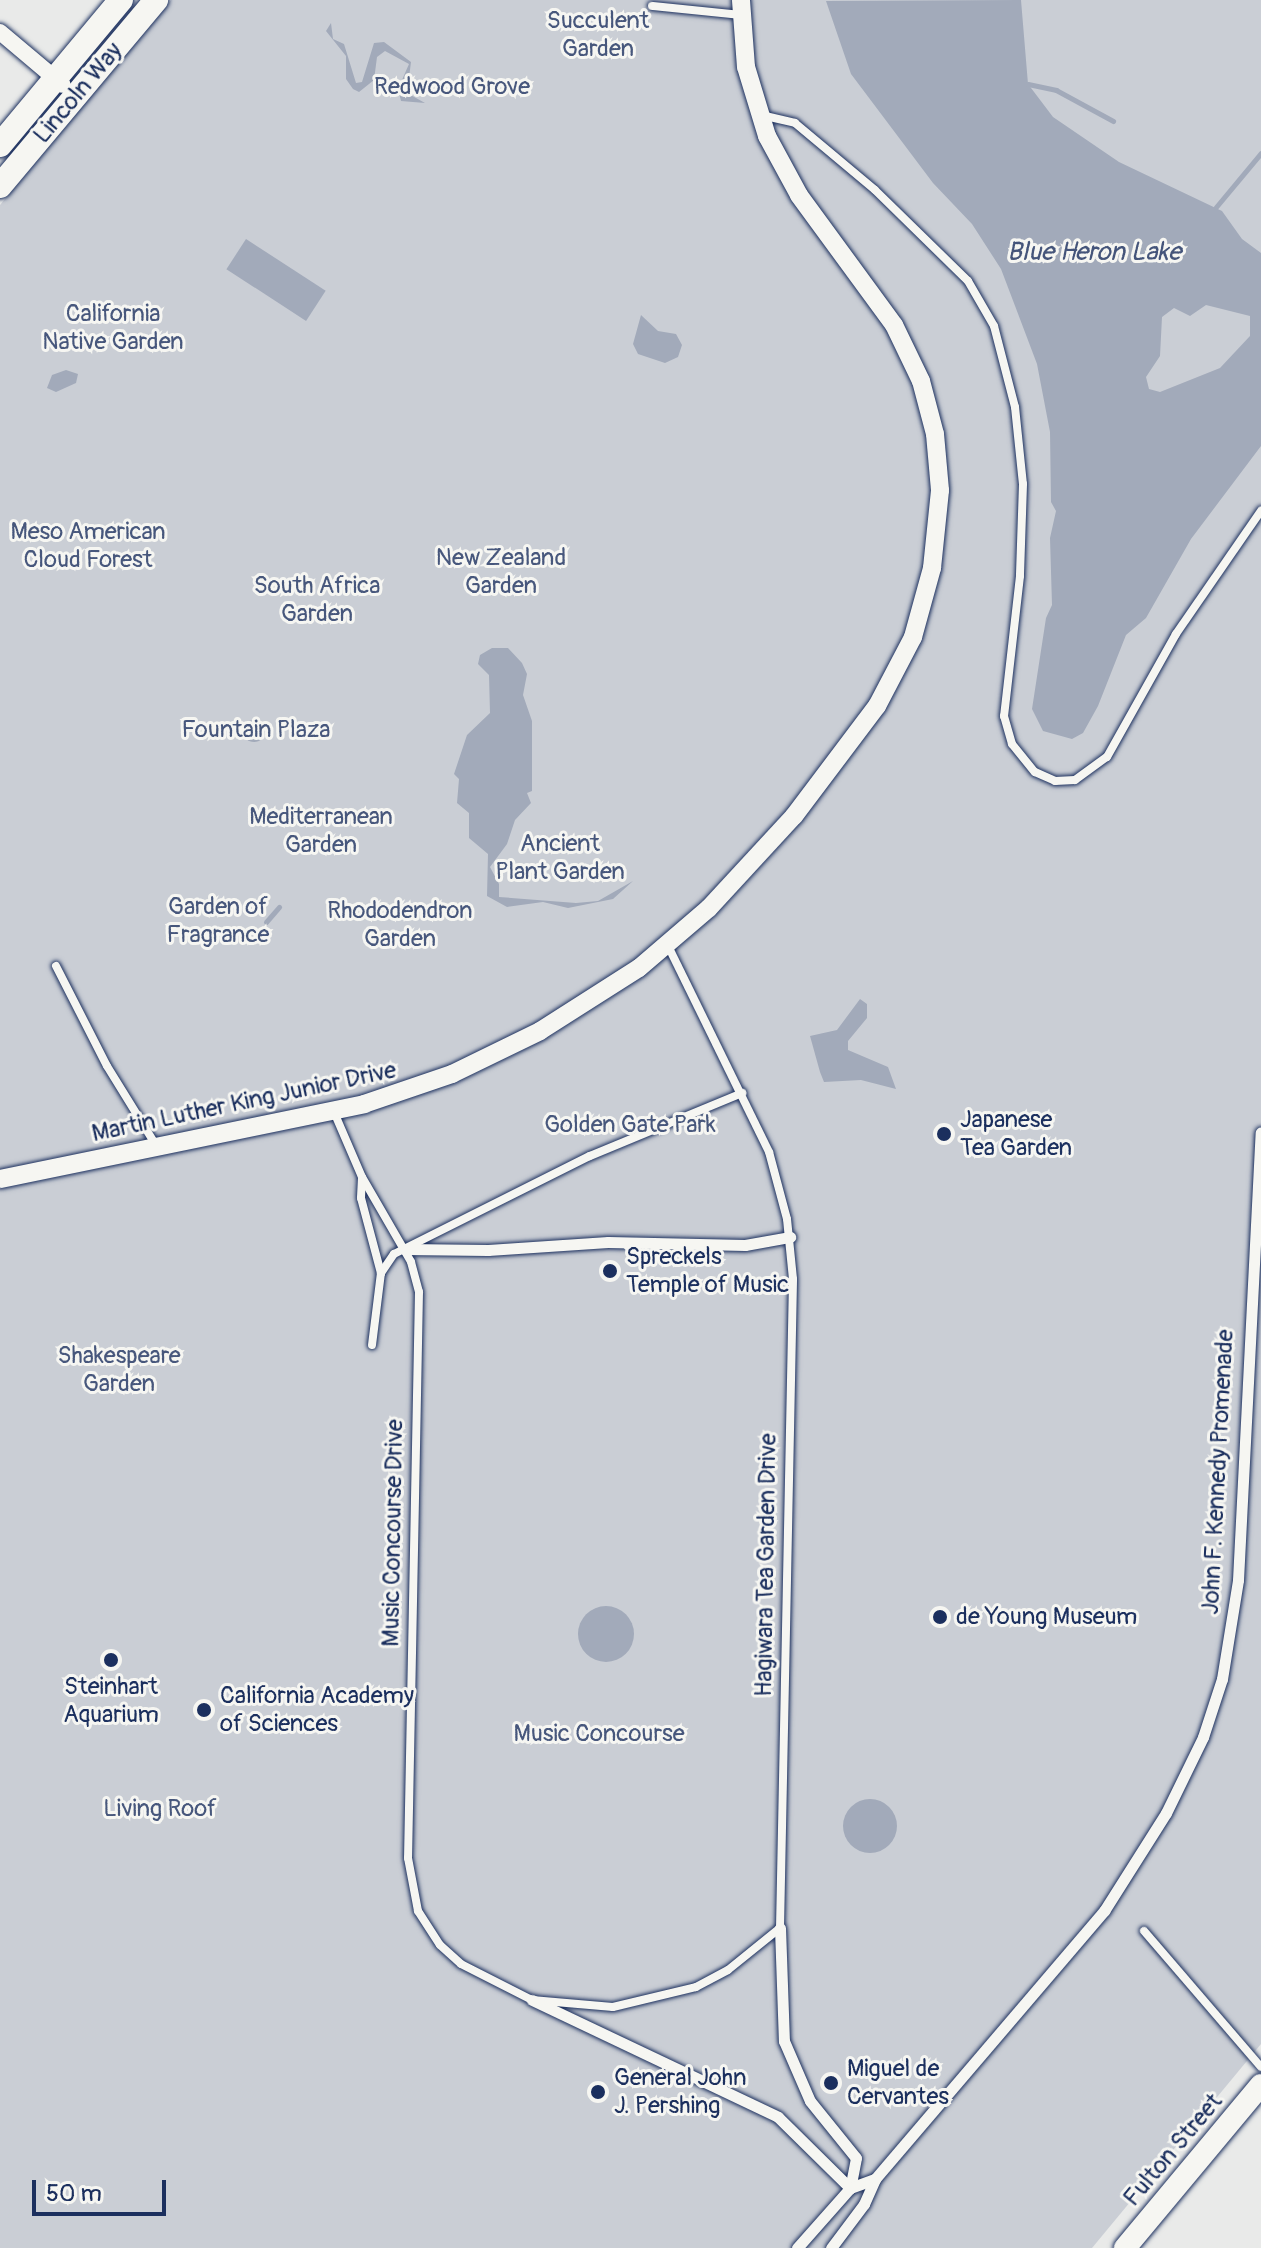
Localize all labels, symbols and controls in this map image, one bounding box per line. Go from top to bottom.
park label: Succulent Garden [547,7,649,63]
street label: Lincoln Way [28,37,128,149]
park label: Redwood Grove [374,73,530,101]
water label: Blue Heron Lake [1007,237,1181,269]
park label: California Native Garden [42,300,184,356]
park label: Meso American Cloud Forest [10,518,166,574]
park label: New Zealand Garden [436,544,566,600]
park label: South Africa Garden [254,572,380,628]
park label: Fountain Plaza [182,716,330,744]
park label: Mediterranean Garden [249,803,393,859]
park label: Ancient Plant Garden [495,830,625,886]
park label: Garden of Fragrance [167,893,269,949]
park label: Rhododendron Garden [327,897,473,953]
street label: Martin Luther King Junior Drive [89,1056,399,1148]
place label: Japanese Tea Garden [960,1106,1072,1162]
park label: Golden Gate Park [544,1111,716,1139]
marker: Japanese Tea Garden [935,1125,953,1143]
place label: Spreckels Temple of Music [626,1243,789,1299]
marker: Spreckels Temple of Music [601,1262,619,1280]
street label: John F. Kennedy Promenade [1196,1329,1240,1615]
park label: Shakespeare Garden [57,1342,181,1398]
street label: Music Concourse Drive [377,1419,409,1647]
street label: Hagiwara Tea Garden Drive [749,1433,783,1697]
place label: de Young Museum [956,1603,1137,1631]
marker: de Young Museum [931,1608,949,1626]
marker: Steinhart Aquarium [102,1651,120,1669]
place label: Steinhart Aquarium [63,1673,159,1729]
place label: California Academy of Sciences [220,1682,414,1738]
marker: California Academy of Sciences [195,1701,213,1719]
park label: Music Concourse [513,1720,685,1748]
park label: Living Roof [103,1795,217,1823]
place label: Miguel de Cervantes [847,2055,949,2111]
place label: General John J. Pershing [614,2064,747,2120]
marker: Miguel de Cervantes [822,2074,840,2092]
marker: General John J. Pershing [589,2083,607,2101]
street label: Fulton Street [1117,2088,1229,2212]
scale bar [36,2164,170,2214]
text: 50 m [46,2179,102,2208]

